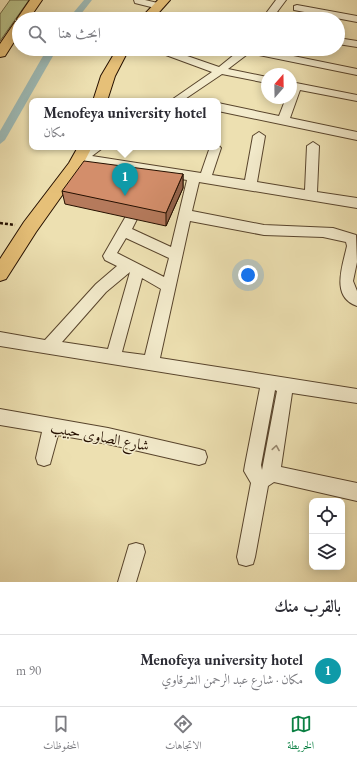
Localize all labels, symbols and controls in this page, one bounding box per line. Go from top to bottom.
search box [12,12,345,56]
icon: search [26,23,48,45]
text: ابحث هنا [58,23,101,42]
north arrow [261,68,297,104]
popup [29,98,221,150]
text: Menofeya university hotel [44,103,206,122]
text: مكان [44,124,65,141]
pin: 1 [112,163,138,196]
your location [238,265,258,285]
street label: شارع الصاوى حبيب [48,417,151,459]
one-way arrow [271,445,280,451]
map controls [309,498,345,570]
button: locate [309,498,345,534]
button: layers [309,534,345,570]
text: بالقرب منك [274,595,341,617]
text: Menofeya university hotel [140,650,303,669]
text: 90 m [16,662,41,679]
text: 1 [325,662,331,679]
text: مكان · شارع عبد الرحمن الشرقاوي [161,671,303,688]
tab: المحفوظات [43,713,79,756]
tab: الاتجاهات [165,713,202,756]
tab: الخريطة [287,713,314,756]

